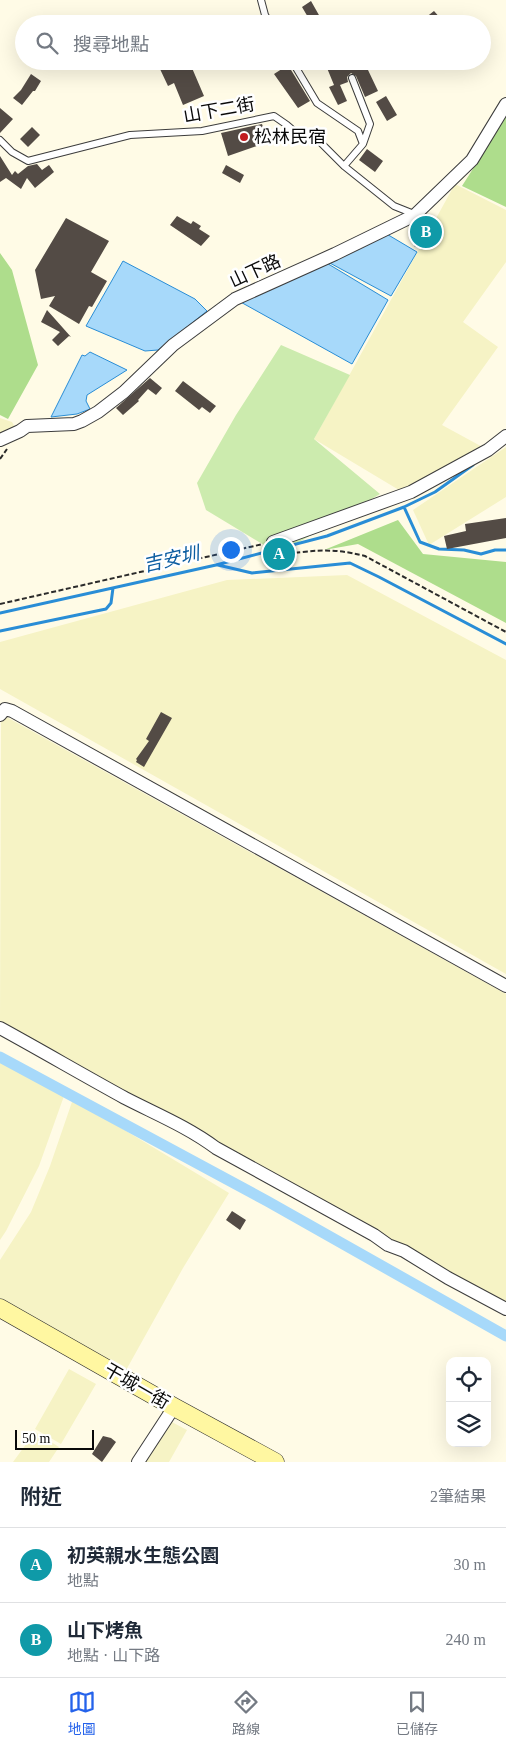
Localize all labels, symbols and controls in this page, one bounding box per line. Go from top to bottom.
search box [15,15,491,70]
icon: search [33,29,61,57]
text: 搜尋地點 [73,34,149,55]
street label: 山下二街 [182,94,256,126]
place label: 松林民宿 [254,127,326,147]
marker: 松林民宿 [238,131,250,143]
pin: B [410,213,442,251]
street label: 山下路 [226,251,284,291]
pin: A [263,535,295,573]
your location [218,537,244,563]
water label: 吉安圳 [141,542,204,576]
map controls [446,1357,491,1447]
button: locate [446,1357,491,1402]
street label: 干城一街 [101,1359,173,1413]
button: layers [446,1402,491,1447]
scale bar [15,1427,94,1450]
text: 50 m [22,1431,50,1446]
text: 附近 [20,1485,62,1509]
text: 2筆結果 [430,1488,486,1505]
text: 初英親水生態公園 [67,1545,219,1566]
text: A [30,1556,42,1573]
text: 30 m [454,1556,486,1573]
text: 地點 [67,1572,99,1589]
text: 山下烤魚 [67,1620,143,1641]
text: B [31,1631,41,1648]
text: 240 m [446,1631,486,1648]
text: 地點 · 山下路 [67,1647,160,1664]
tab: 地圖 [68,1688,96,1738]
tab: 路線 [232,1688,260,1738]
tab: 已儲存 [396,1688,438,1738]

